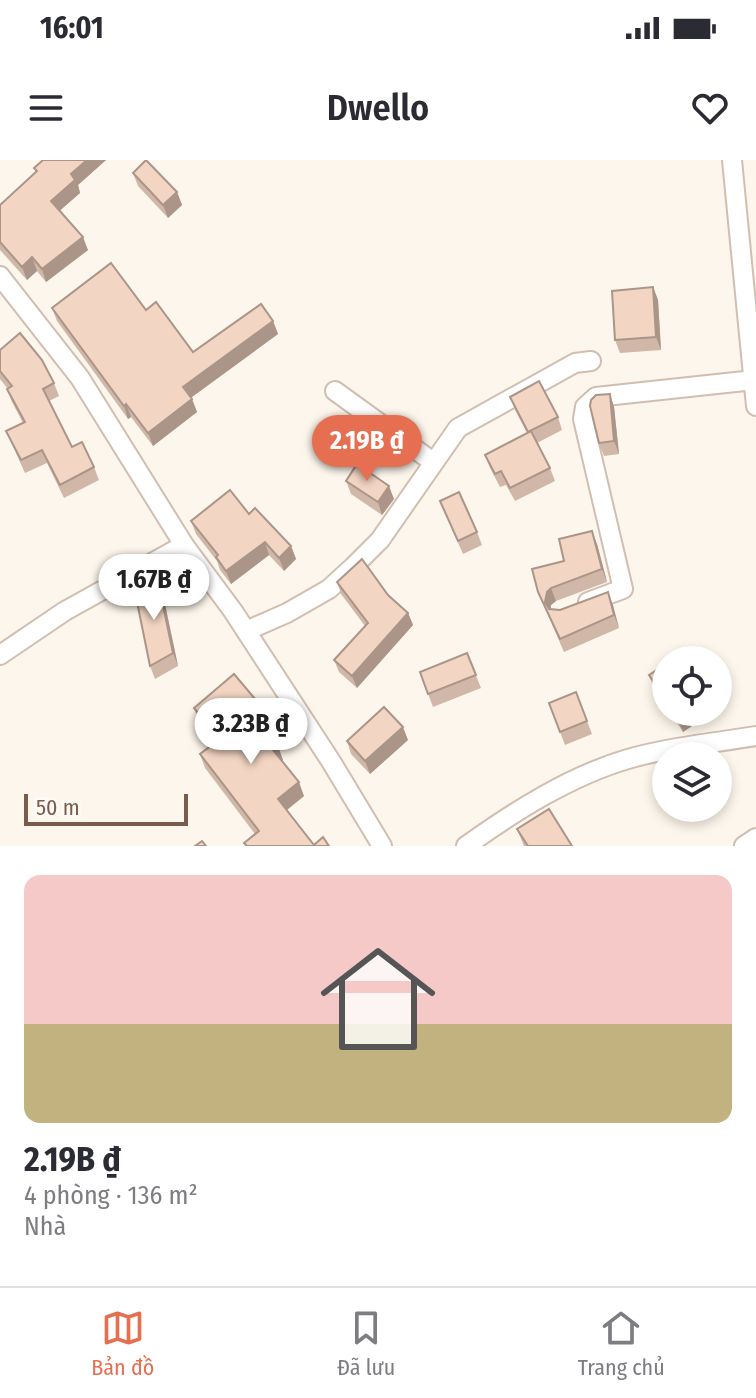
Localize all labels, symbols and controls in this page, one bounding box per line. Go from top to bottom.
text: 16:01 [40,10,104,46]
icon: menu [24,86,68,130]
text: Dwello [327,86,429,130]
icon: heart [688,86,732,130]
pin: 2.19B ₫ [293,415,441,483]
text: 2.19B ₫ [330,425,404,456]
pin: 1.67B ₫ [80,554,228,622]
text: 1.67B ₫ [116,564,192,595]
map controls [652,646,732,822]
button: locate [652,646,732,726]
pin: 3.23B ₫ [177,698,325,766]
text: 3.23B ₫ [213,708,289,739]
button: layers [652,742,732,822]
scale bar [24,790,188,826]
text: 50 m [36,794,80,821]
icon: home [306,927,450,1071]
text: 2.19B ₫ [24,1139,121,1180]
text: 4 phòng · 136 m² [24,1180,198,1211]
text: Nhà [24,1211,66,1242]
tab: Bản đồ [91,1306,154,1381]
tab: Đã lưu [337,1306,395,1381]
tab: Trang chủ [578,1306,665,1381]

